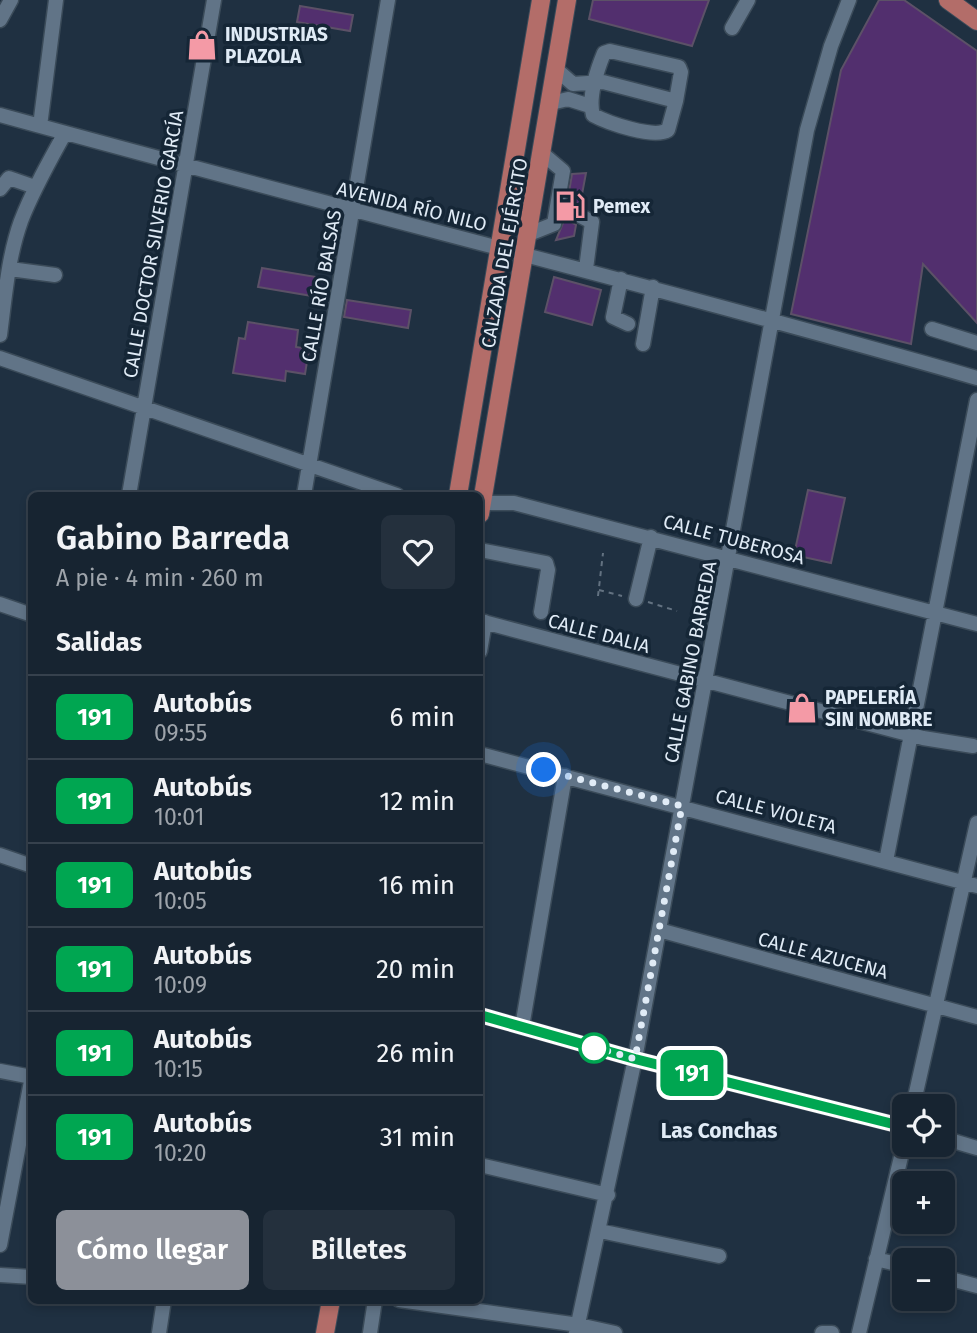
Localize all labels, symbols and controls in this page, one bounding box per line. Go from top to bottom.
place label: INDUSTRIAS PLAZOLA [225,23,328,68]
shop icon: INDUSTRIAS PLAZOLA [185,28,219,62]
street label: CALLE DOCTOR SILVERIO GARCÍA [119,108,188,380]
street label: CALZADA DEL EJÉRCITO [476,156,533,350]
street label: AVENIDA RÍO NILO [335,177,489,236]
fuel station icon: Pemex [553,189,587,223]
place label: Pemex [593,195,651,218]
street label: CALLE RÍO BALSAS [297,208,346,364]
street label: CALLE TUBEROSA [661,510,807,569]
button: heart [381,515,455,589]
text: Gabino Barreda [56,518,290,558]
street label: CALLE GABINO BARREDA [660,559,721,765]
text: A pie · 4 min · 260 m [56,564,264,592]
street label: CALLE DALIA [545,609,652,658]
text: Salidas [56,627,142,658]
place label: PAPELERÍA SIN NOMBRE [825,684,932,731]
text: Autobús [154,688,252,719]
shop icon: PAPELERÍA SIN NOMBRE [785,691,819,725]
text: 6 min [389,702,455,733]
text: 191 [77,703,112,731]
text: 09:55 [154,719,207,747]
your location [526,752,561,787]
text: Autobús [154,772,252,803]
street label: CALLE VIOLETA [713,784,839,839]
text: 12 min [379,786,455,817]
text: 191 [77,787,112,815]
text: 10:01 [154,803,205,831]
text: Autobús [154,856,252,887]
text: 16 min [378,870,455,901]
text: 191 [77,871,112,899]
text: 10:05 [154,887,207,915]
street label: CALLE AZUCENA [755,927,890,984]
text: Autobús [154,940,252,971]
text: 20 min [376,954,455,985]
text: 191 [77,955,112,983]
text: 10:09 [154,971,207,999]
text: Autobús [154,1024,252,1055]
unlabelled marker [579,1033,609,1063]
text: 26 min [377,1038,455,1069]
text: 191 [77,1039,112,1067]
line badge: 191 [652,1050,732,1096]
text: 10:15 [154,1055,203,1083]
text: 191 [674,1059,710,1087]
map controls [892,1094,955,1311]
button: locate [892,1094,955,1157]
text: Autobús [154,1108,252,1139]
district label: Las Conchas [661,1118,777,1144]
text: 31 min [380,1122,455,1153]
text: 191 [77,1123,112,1151]
text: 10:20 [154,1139,207,1167]
button: + [892,1171,955,1234]
button: Cómo llegar [56,1210,249,1290]
button: Billetes [263,1210,455,1290]
button: − [892,1248,955,1311]

